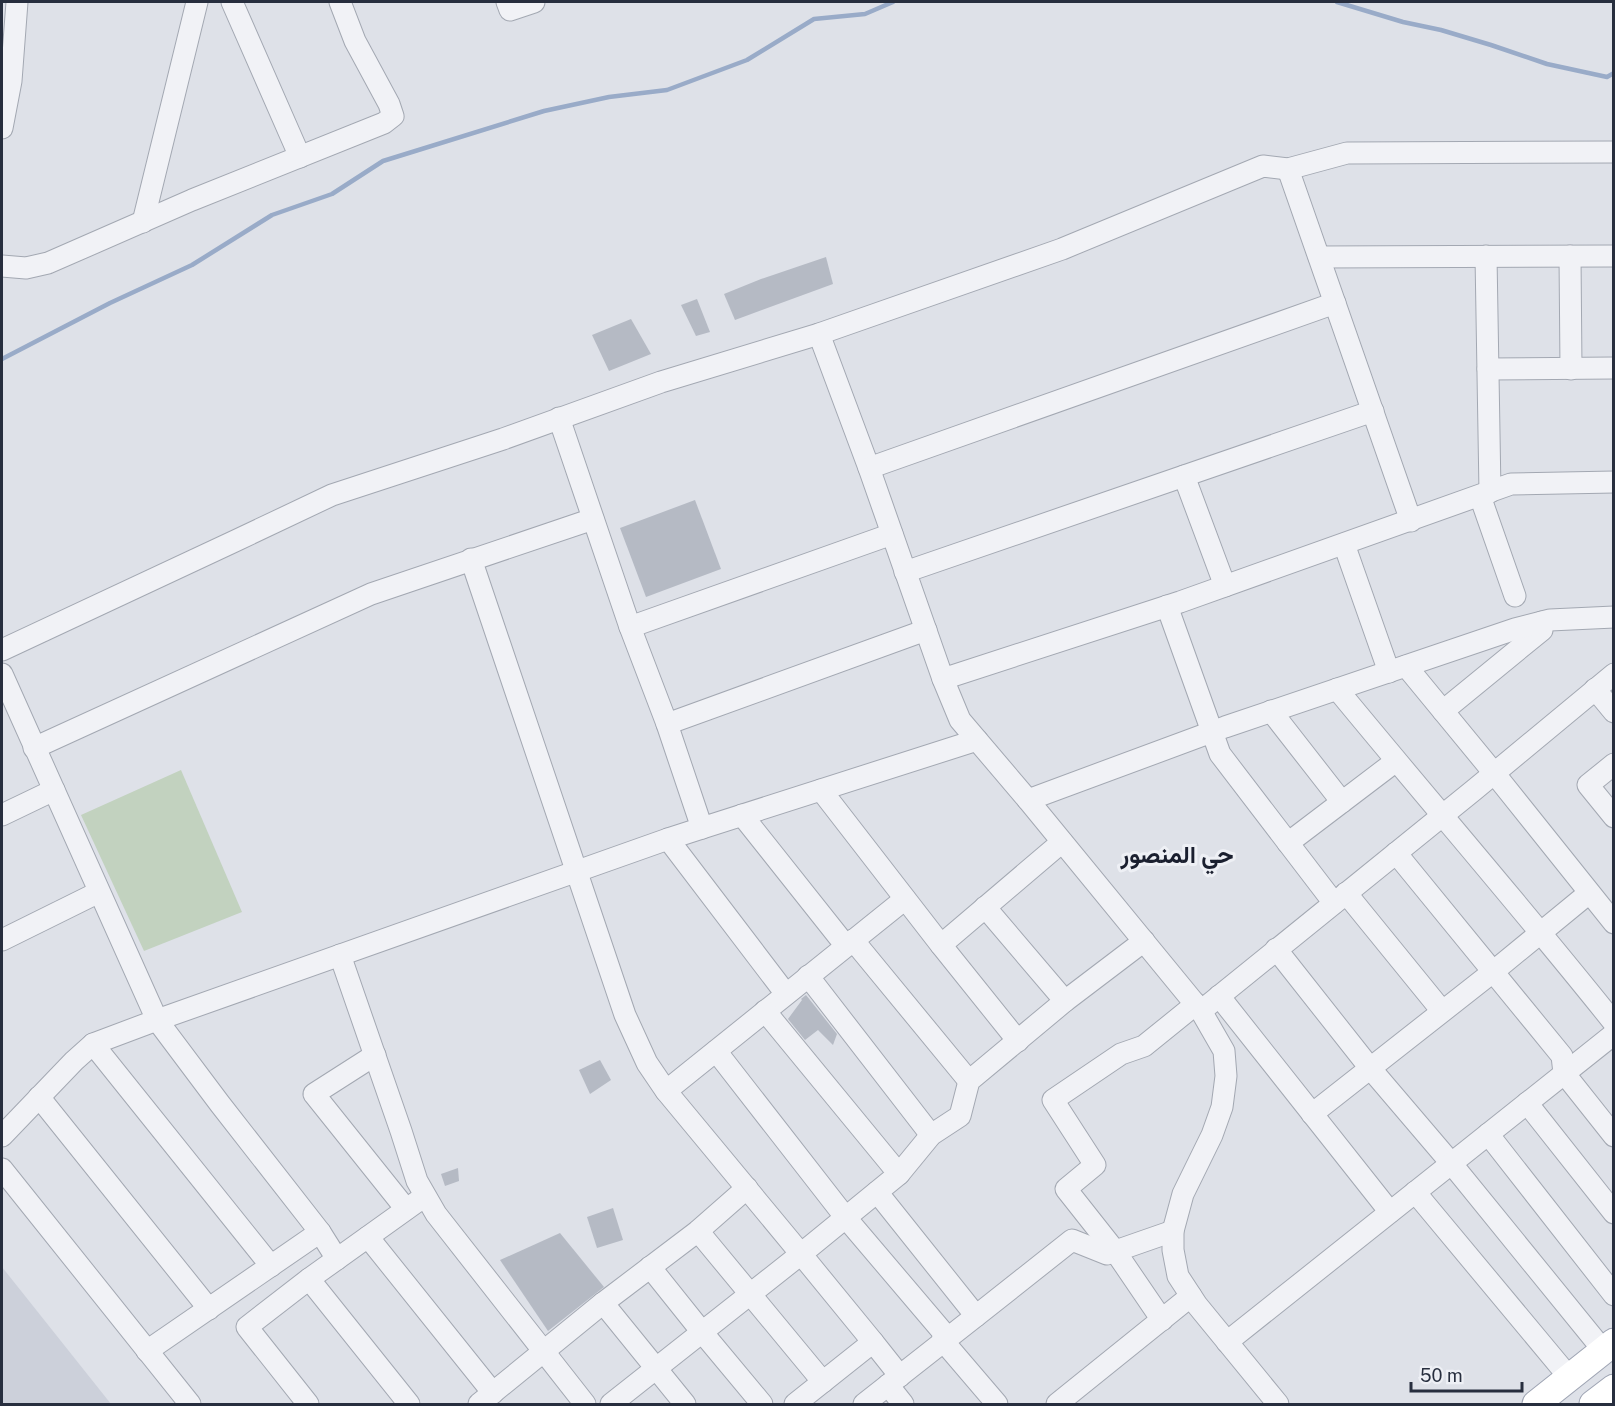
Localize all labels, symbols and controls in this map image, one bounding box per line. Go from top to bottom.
district label: حي المنصور [1120,840,1234,875]
scale bar [1411,1355,1522,1393]
text: 50 m [1420,1365,1463,1386]

